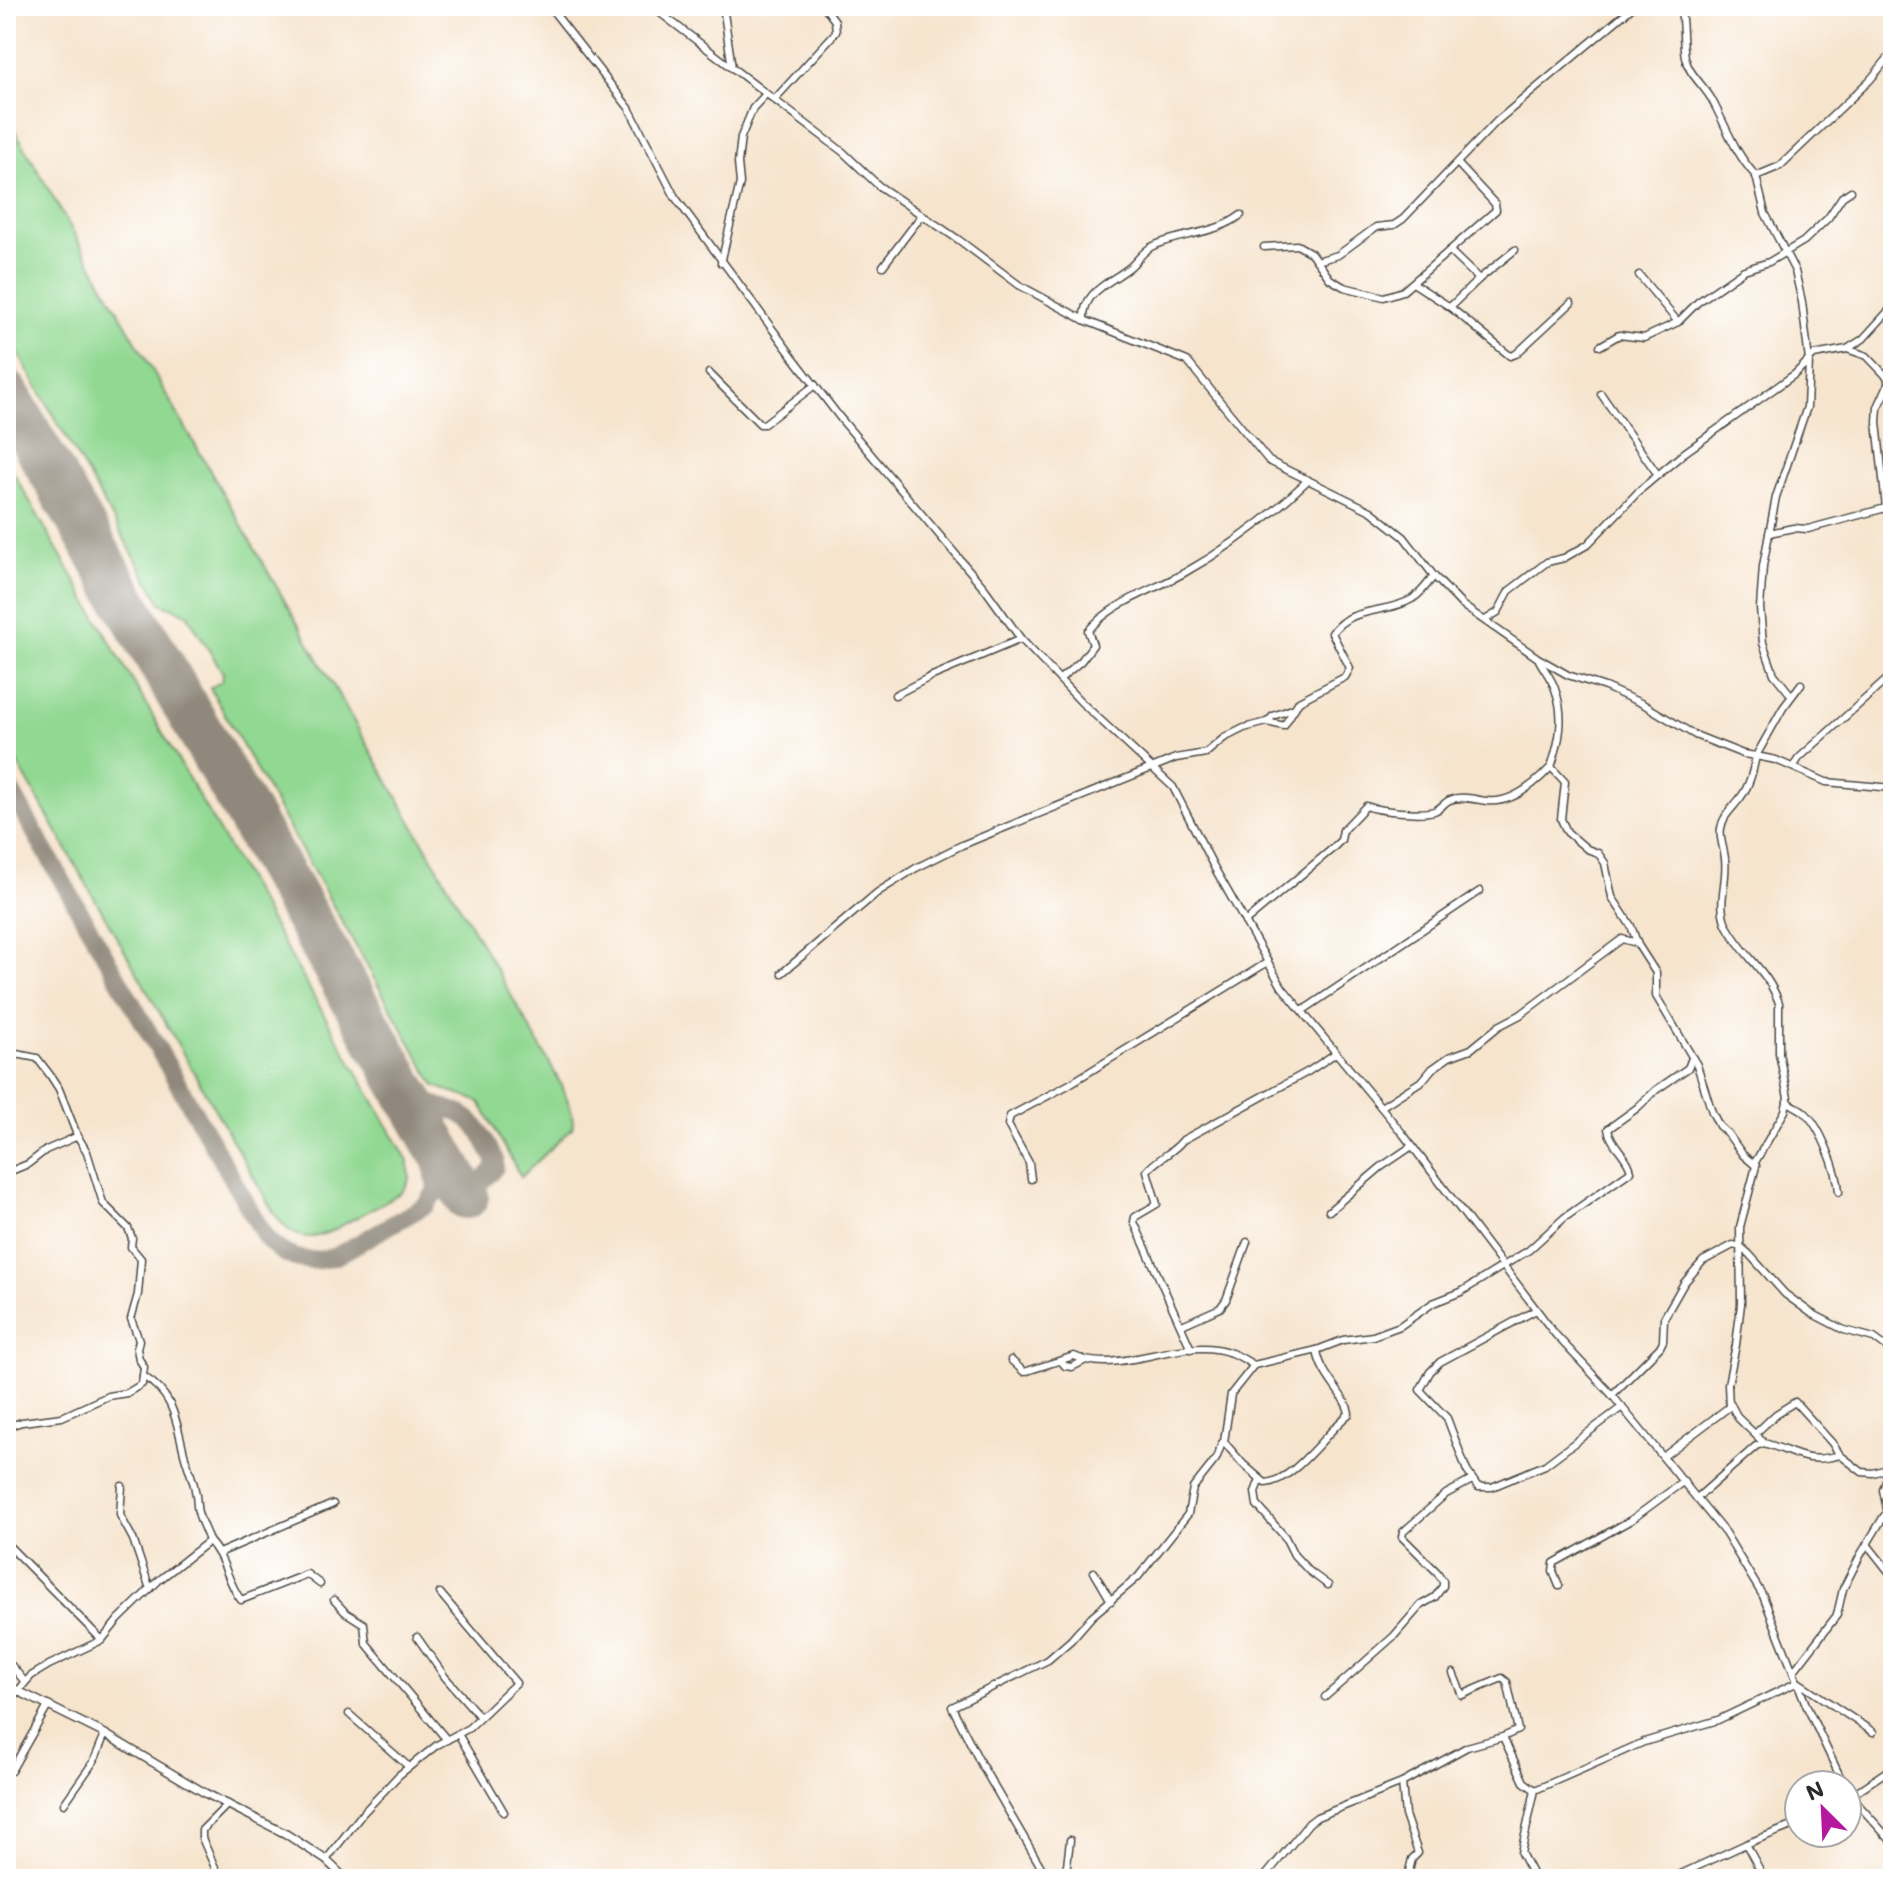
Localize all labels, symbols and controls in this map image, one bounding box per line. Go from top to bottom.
north arrow [1783,1769,1863,1849]
text: N [1801,1774,1828,1807]

